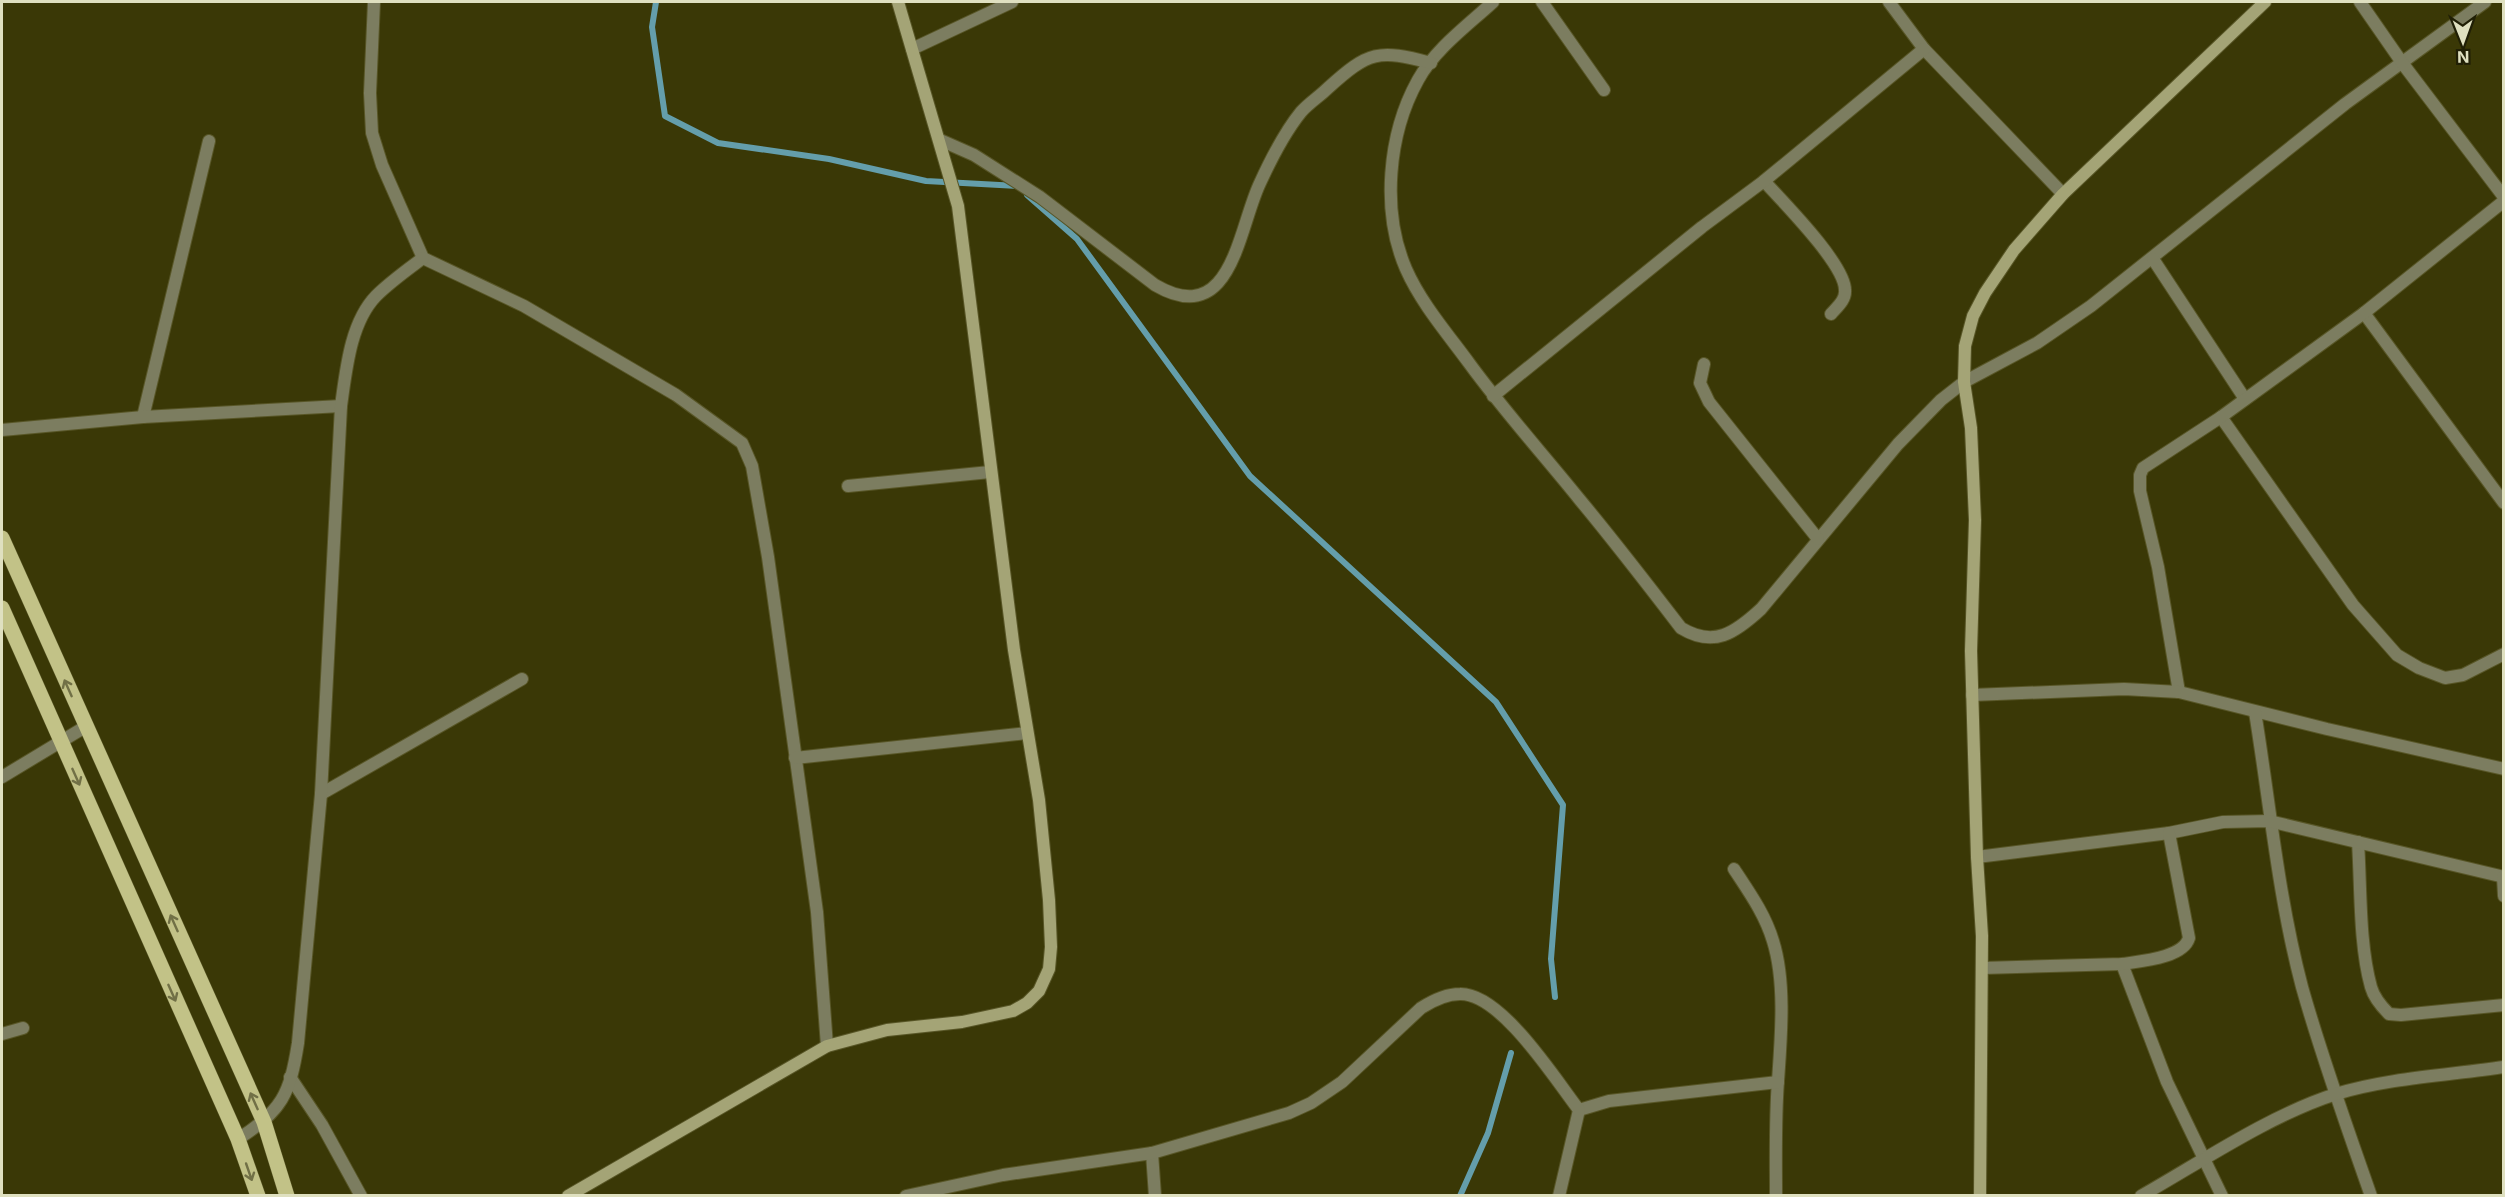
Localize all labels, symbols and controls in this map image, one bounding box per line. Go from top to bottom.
north arrow [2433,12,2493,72]
text: N [2457,47,2470,67]
one-way arrow [61,679,72,697]
one-way arrow [71,768,82,786]
one-way arrow [167,915,179,933]
one-way arrow [167,984,179,1002]
one-way arrow [248,1092,259,1110]
one-way arrow [245,1162,256,1181]

